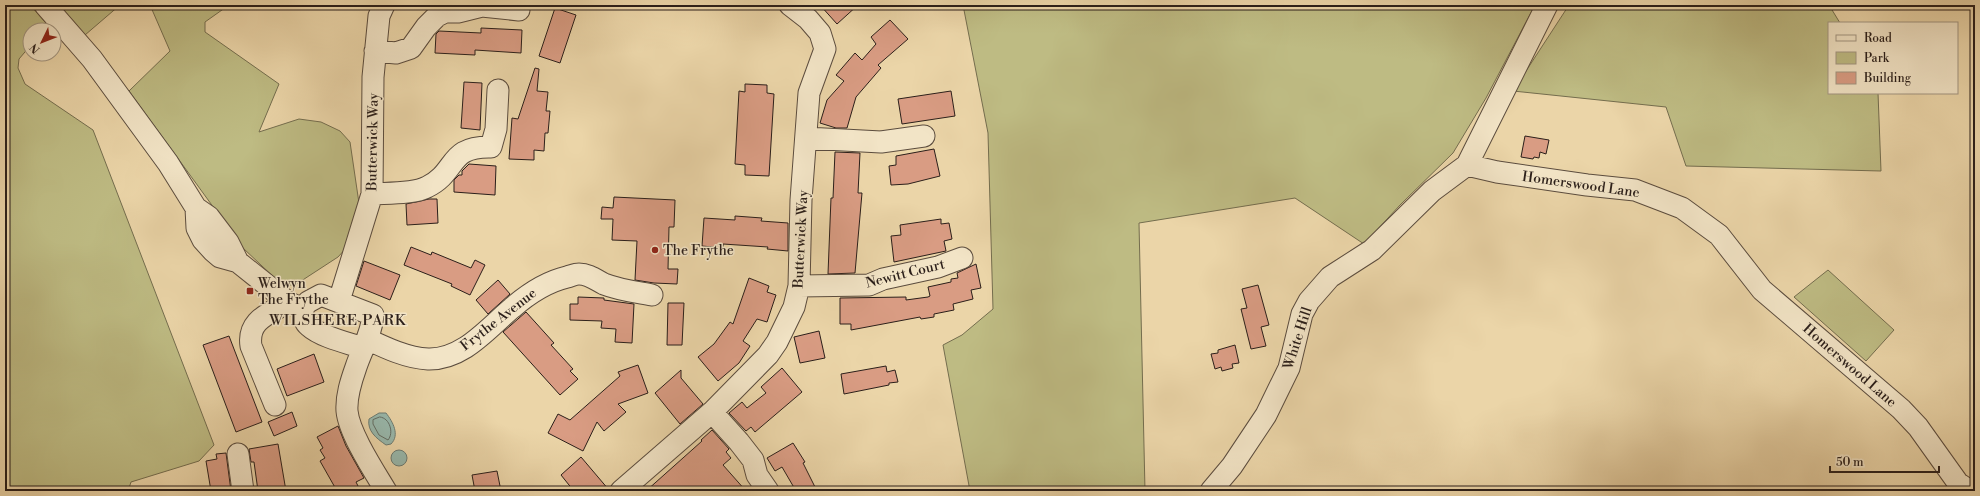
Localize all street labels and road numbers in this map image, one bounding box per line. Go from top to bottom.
street label: Butterwick Way [363,92,383,192]
street label: Homerswood Lane [1521,168,1641,202]
street label: Butterwick Way [789,189,813,290]
street label: Newitt Court [864,255,947,293]
street label: Frythe Avenue [457,284,540,355]
street label: White Hill [1279,305,1316,373]
street label: Homerswood Lane [1799,320,1900,411]

